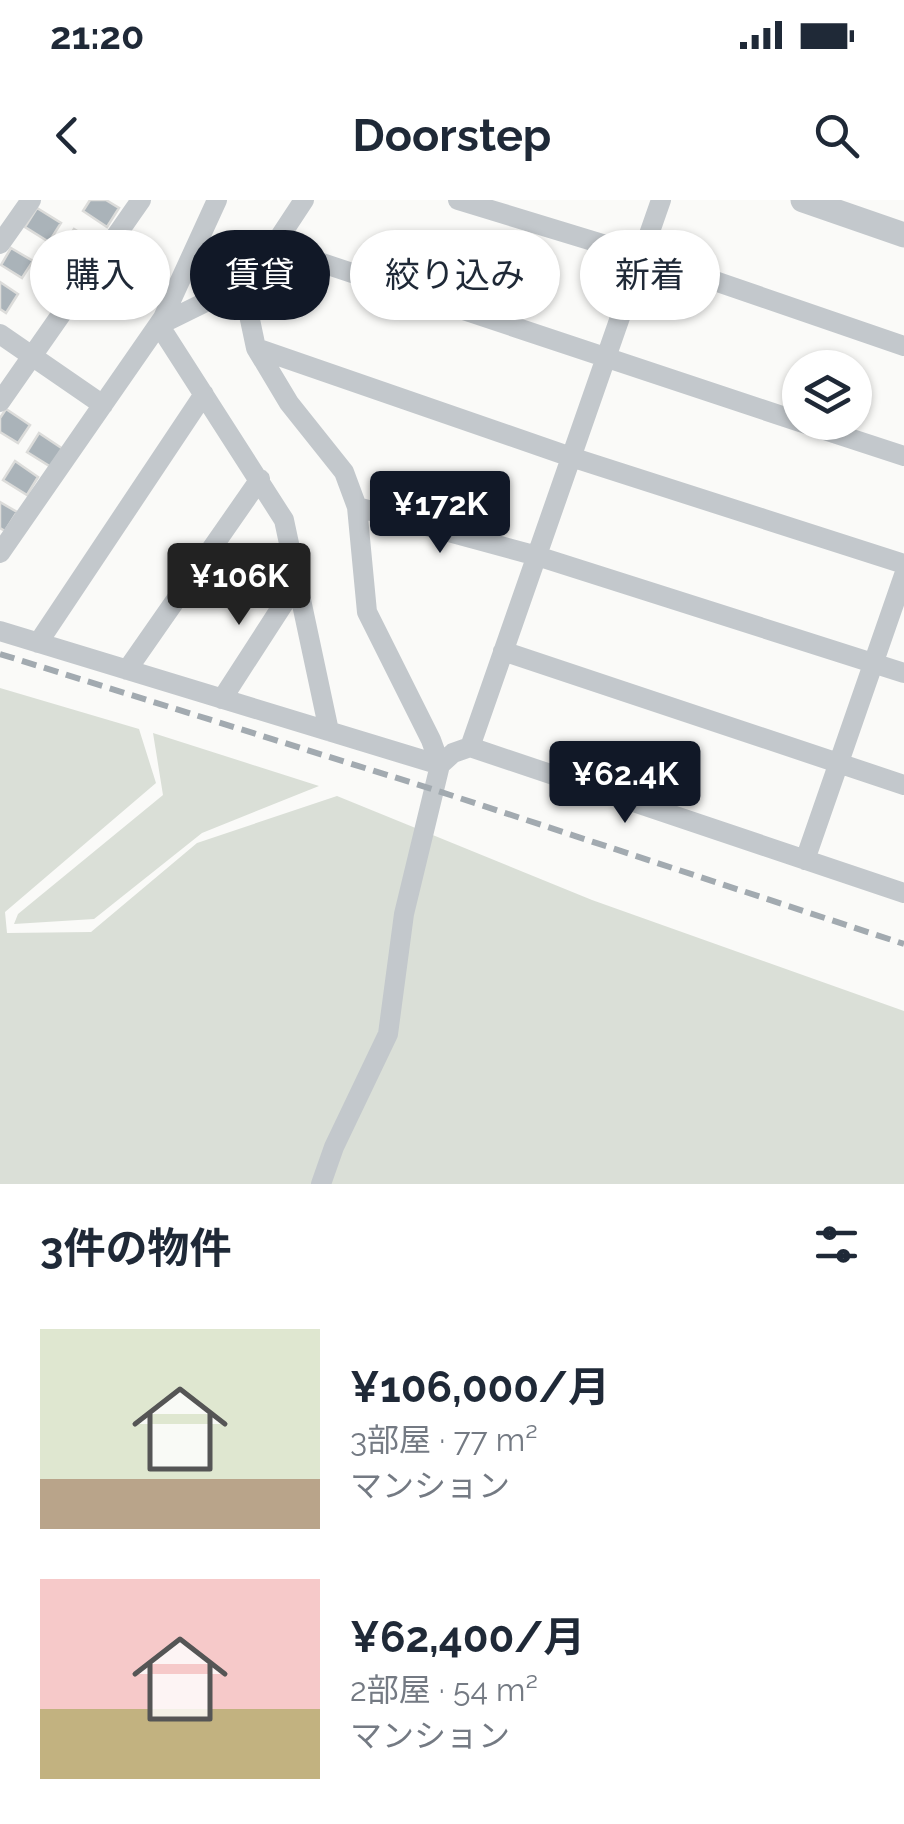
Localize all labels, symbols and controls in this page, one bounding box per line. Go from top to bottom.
text: 21:20 [50,13,144,58]
icon: back [40,108,95,163]
icon: search [809,108,864,163]
text: Doorstep [353,109,551,162]
chip: 購入 [30,230,170,320]
chip: 賃貸 [190,230,330,320]
chip: 絞り込み [350,230,560,320]
chip: 新着 [580,230,720,320]
map controls [782,350,872,440]
button: layers [782,350,872,440]
pin: ¥172K [370,471,510,556]
text: ¥172K [392,485,488,522]
pin: ¥106K [169,543,309,628]
text: ¥106K [189,557,289,594]
pin: ¥62.4K [544,741,706,826]
text: ¥62.4K [571,755,679,792]
icon: filters [809,1217,864,1272]
text: 3件の物件 [40,1224,231,1273]
text: ¥106,000/月 [350,1363,610,1412]
icon: home [120,1369,240,1489]
text: 3部屋 · 77 m² [350,1421,538,1458]
text: マンション [350,1467,510,1504]
text: ¥62,400/月 [350,1613,585,1662]
icon: home [120,1619,240,1739]
text: 2部屋 · 54 m² [350,1671,538,1708]
text: マンション [350,1717,510,1754]

